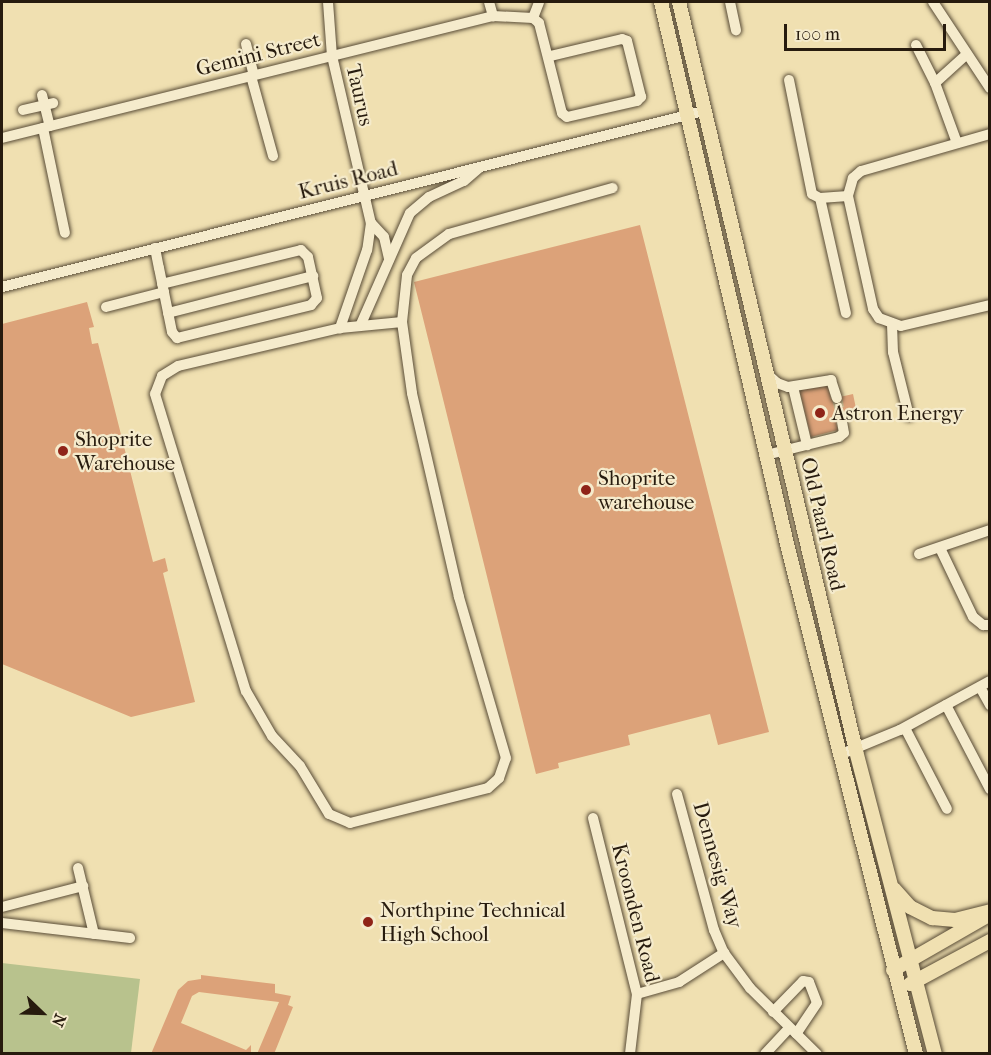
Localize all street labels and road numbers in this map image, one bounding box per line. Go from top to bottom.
street label: Gemini Street [193,26,323,82]
street label: Taurus [341,62,379,128]
street label: Kruis Road [296,156,400,204]
street label: Old Paarl Road [795,455,851,593]
street label: Dennesig Way [688,799,748,931]
street label: Kroonden Road [607,841,665,985]

